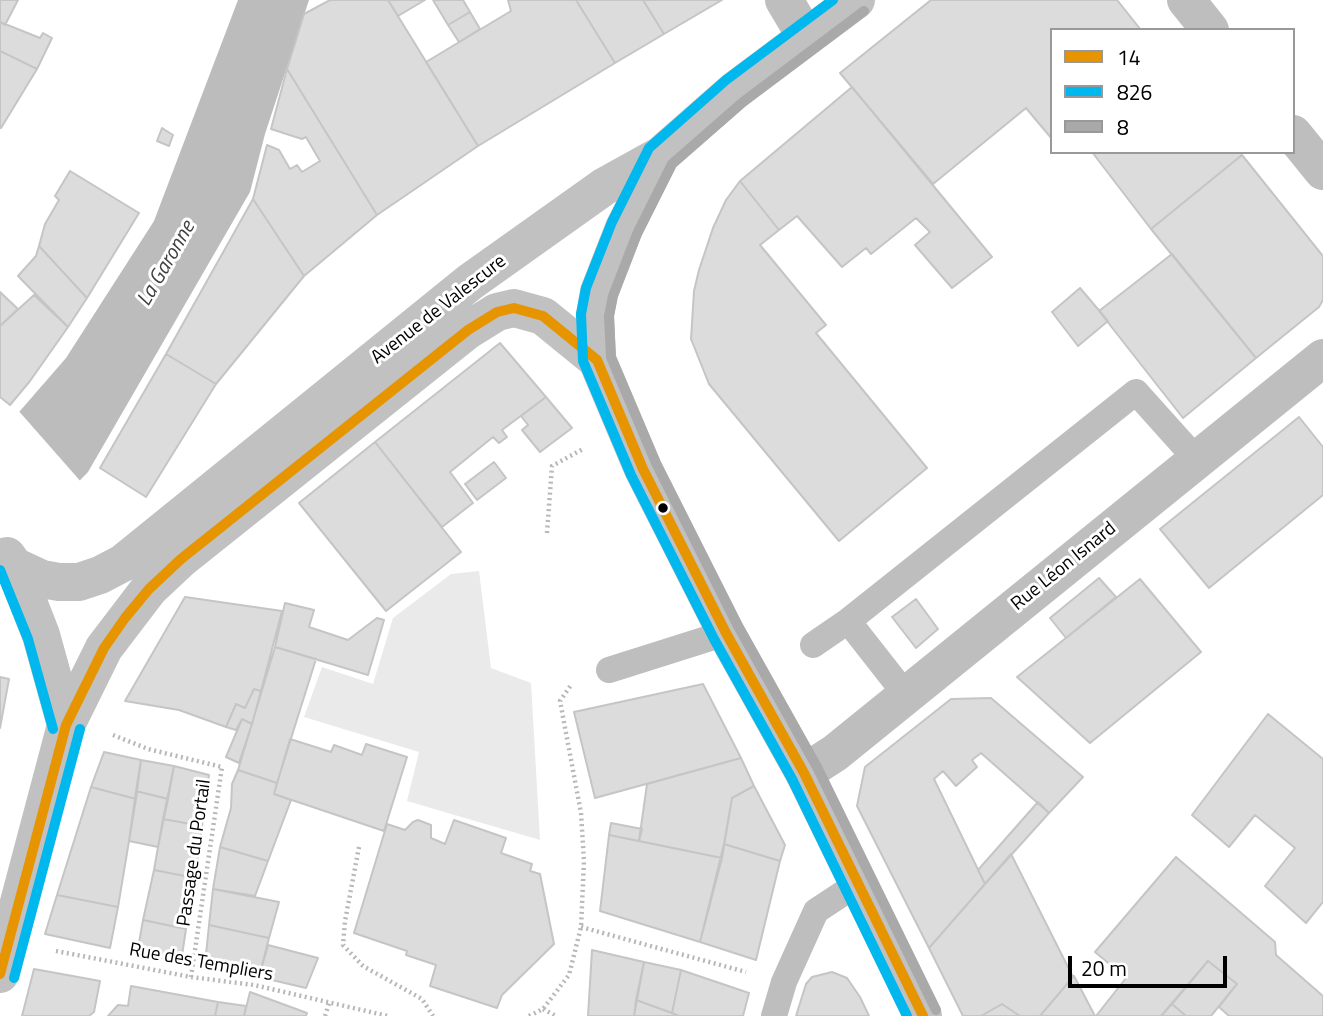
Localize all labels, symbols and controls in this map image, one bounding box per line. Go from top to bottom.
legend [1050,28,1295,154]
text: 14 [1117,41,1141,73]
text: 826 [1117,76,1152,108]
text: 8 [1117,111,1129,143]
water label: La Garonne [133,217,201,311]
street label: Avenue de Valescure [367,250,511,370]
unlabelled marker [656,501,670,515]
street label: Rue Léon Isnard [1007,518,1121,616]
street label: Passage du Portail [173,778,217,928]
street label: Rue des Templiers [127,939,275,987]
scale bar [1071,942,1230,986]
text: 20 m [1081,952,1127,984]

